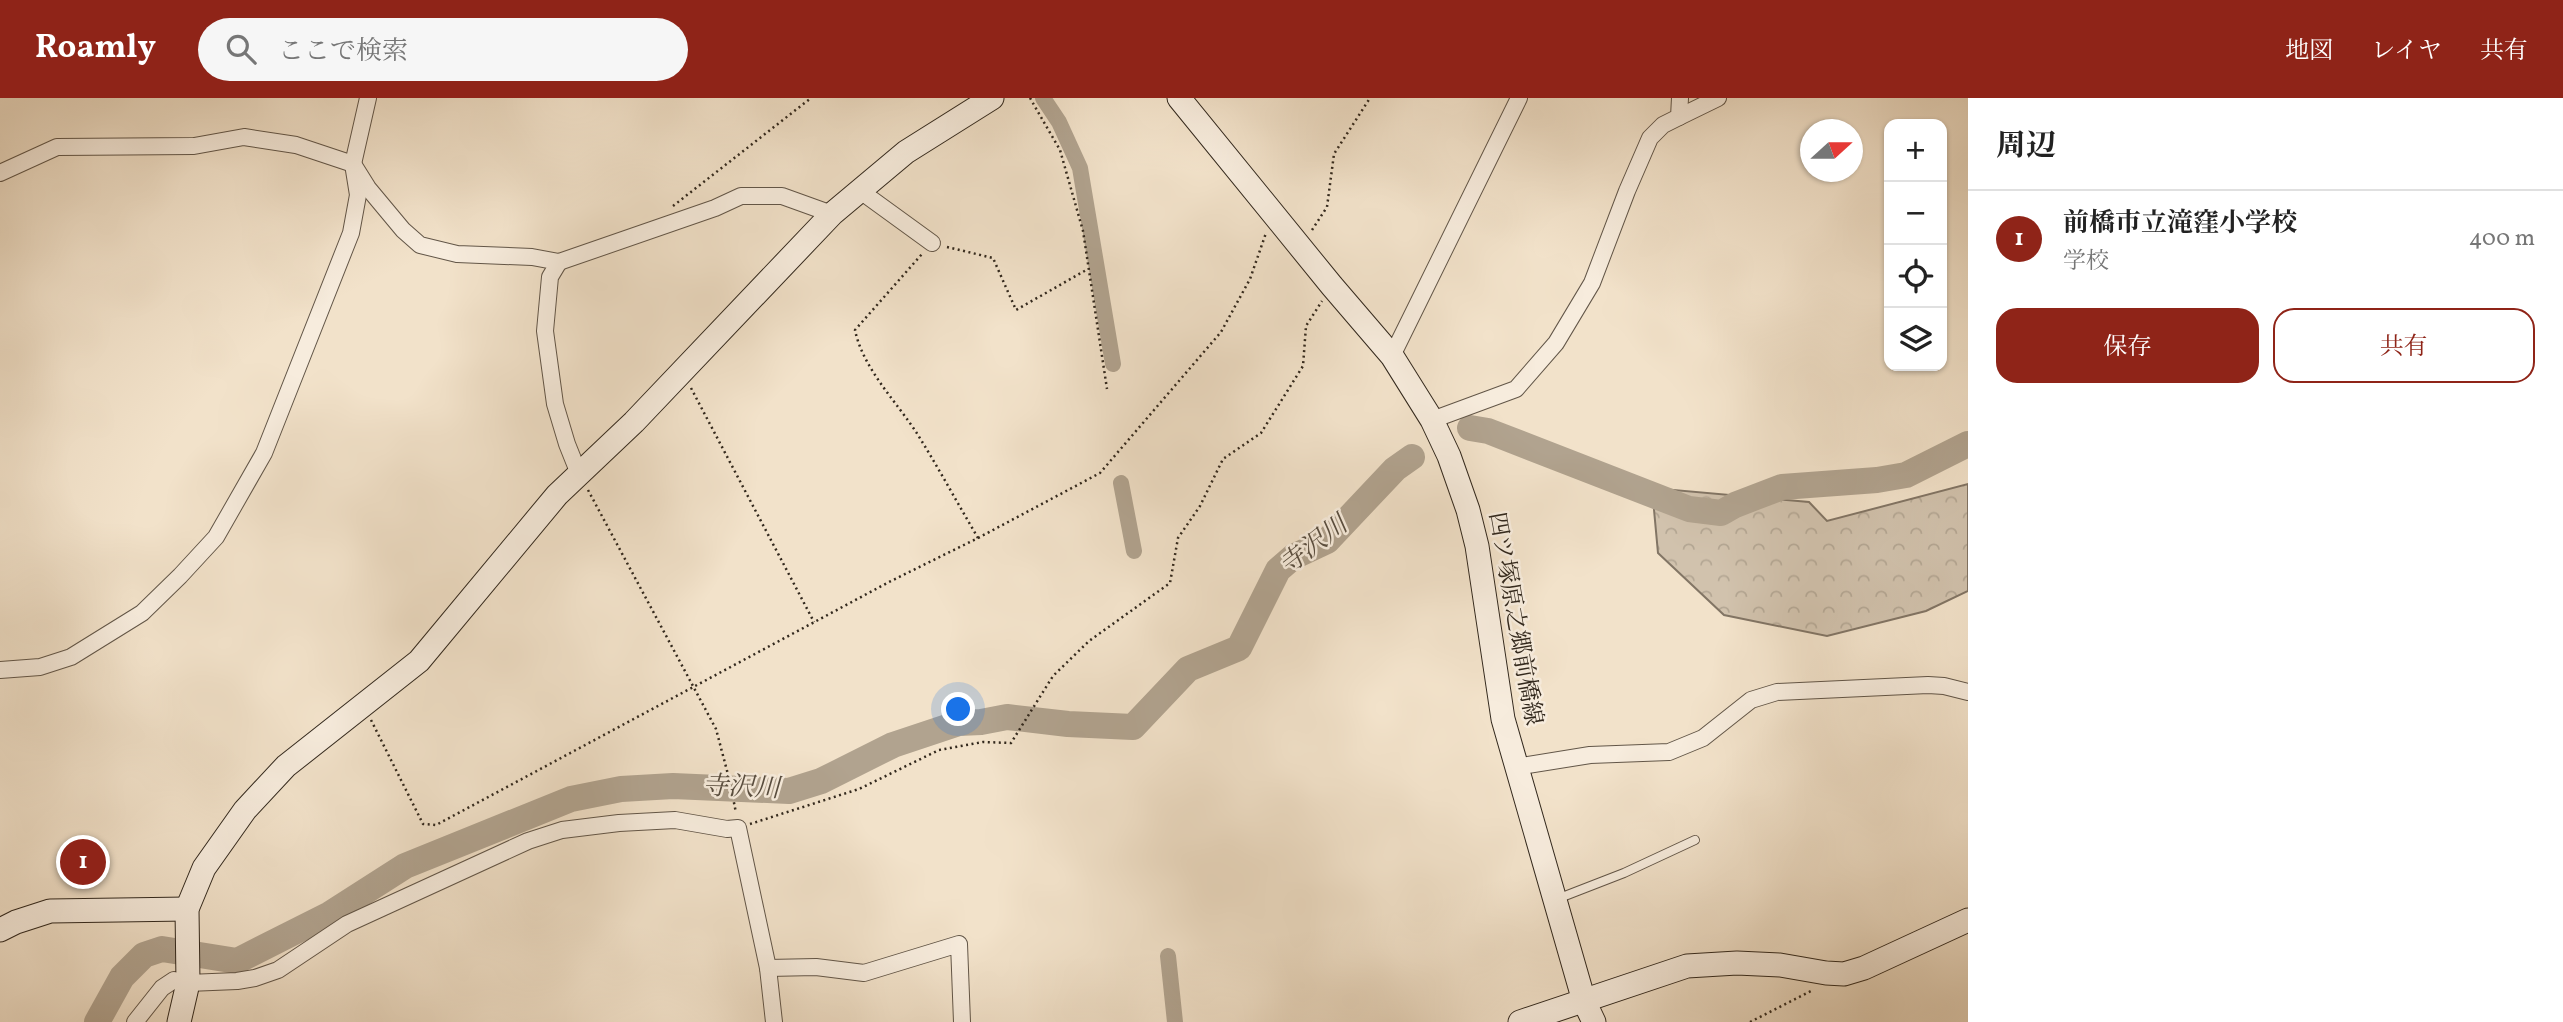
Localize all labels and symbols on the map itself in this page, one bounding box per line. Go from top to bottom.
north arrow [1800,119,1863,182]
water label: 寺沢川 [1272,506,1358,584]
street label: 四ツ塚原之郷前橋線 [1479,510,1549,728]
your location [941,692,975,726]
water label: 寺沢川 [701,769,784,807]
pin: 1 [60,836,106,888]

